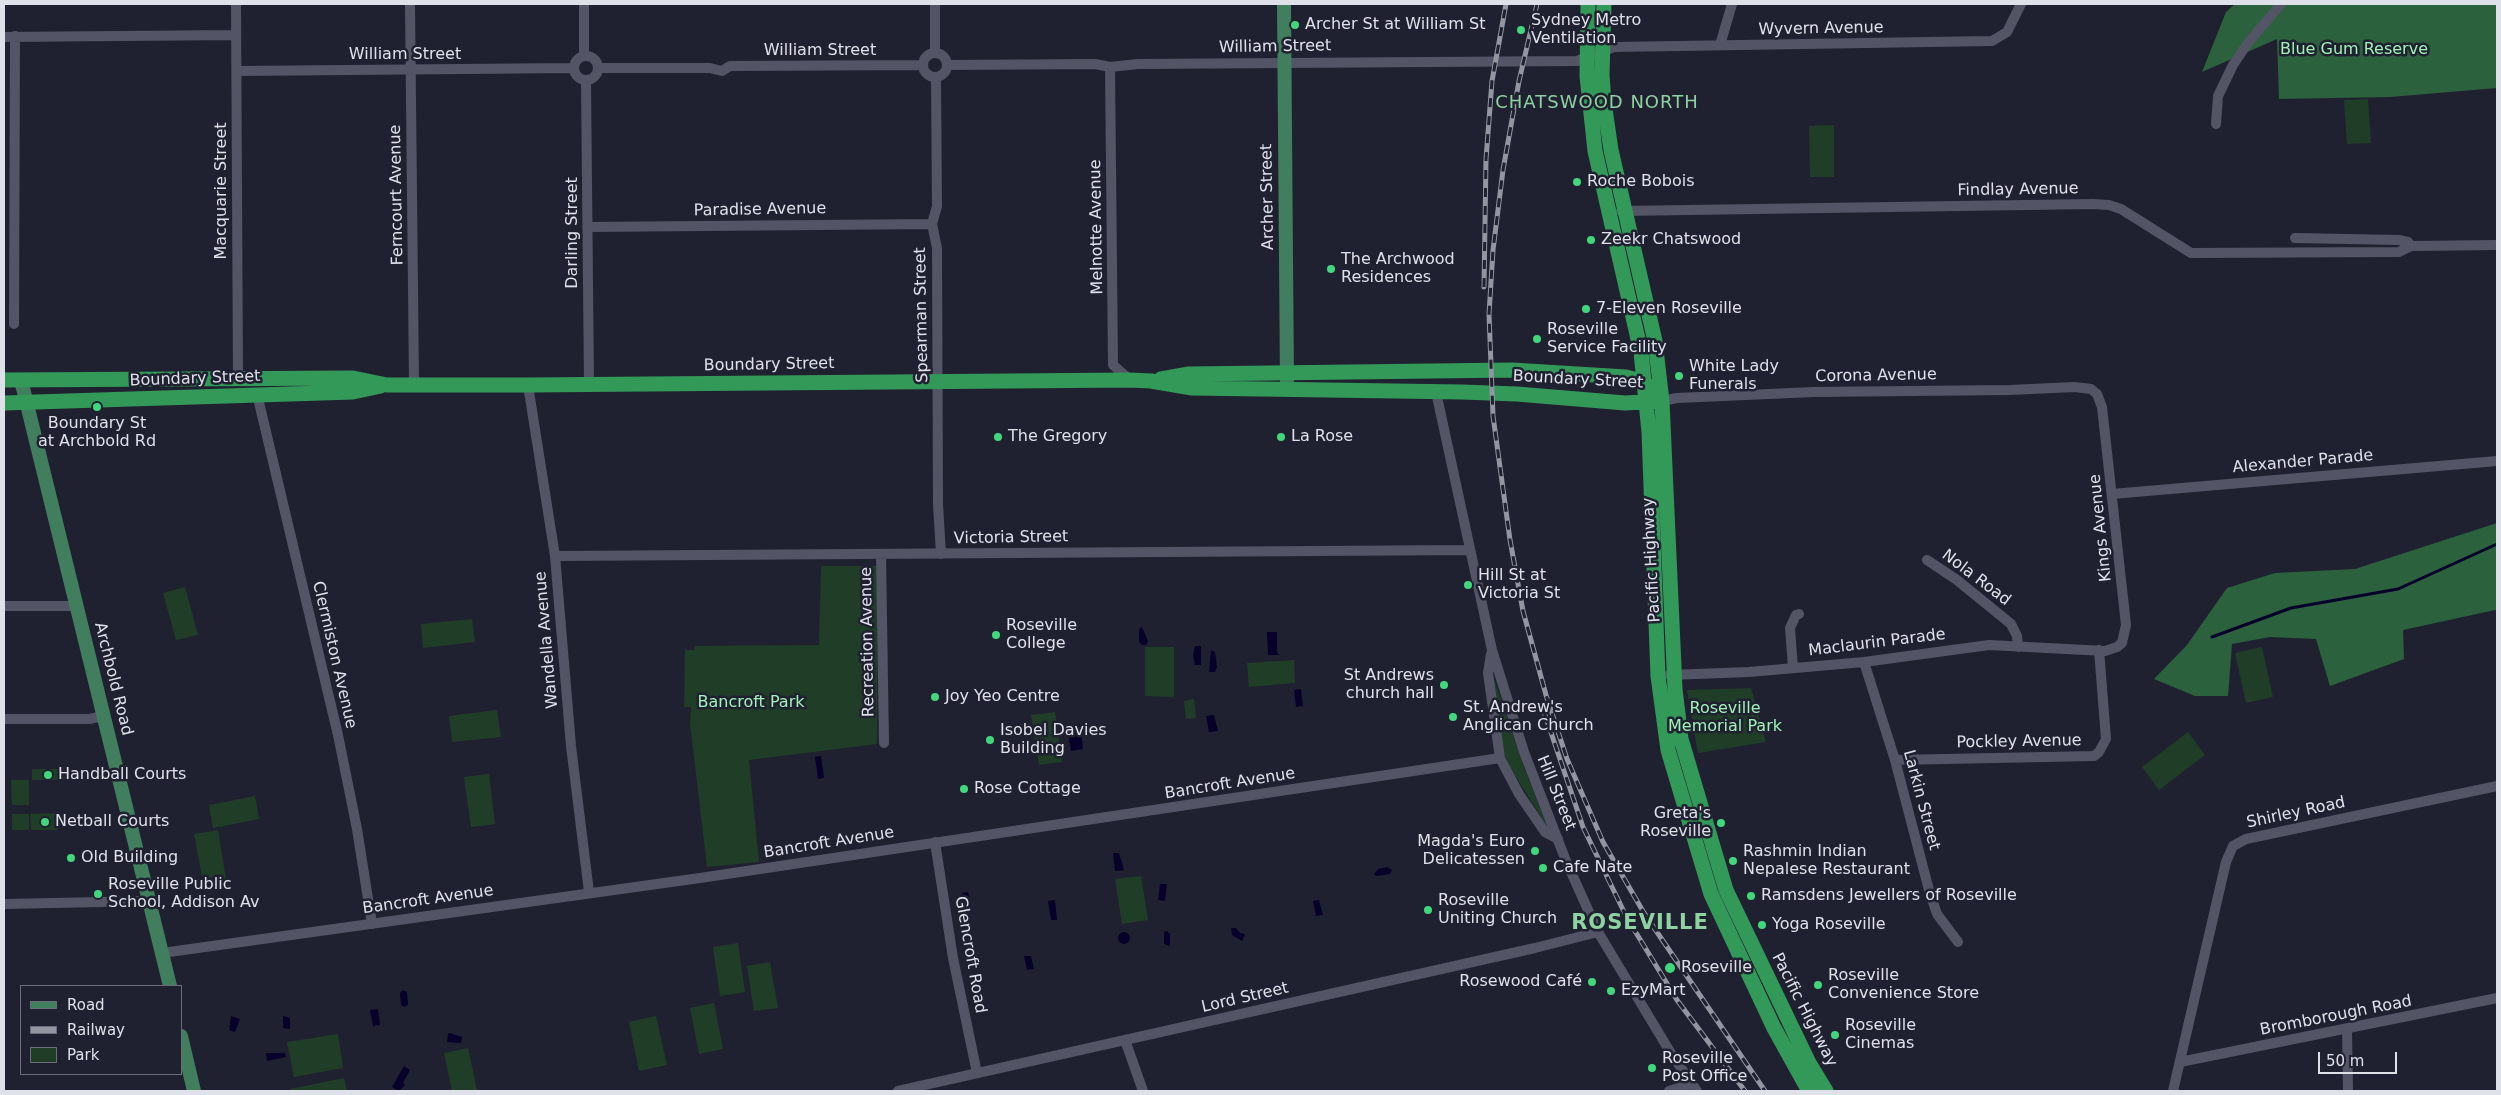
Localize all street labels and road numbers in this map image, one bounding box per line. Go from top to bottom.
street label: Wyvern Avenue [1758,18,1884,40]
street label: William Street [1219,36,1331,58]
street label: William Street [764,41,876,61]
street label: William Street [349,45,461,65]
street label: Macquarie Street [212,122,232,260]
street label: Ferncourt Avenue [386,124,408,266]
street label: Archer Street [1257,144,1279,250]
street label: Melnotte Avenue [1086,159,1108,295]
street label: Darling Street [563,177,583,289]
street label: Findlay Avenue [1957,179,2079,201]
street label: Paradise Avenue [694,199,826,221]
street label: Spearman Street [911,247,933,383]
street label: Boundary Street [703,354,835,376]
street label: Corona Avenue [1815,365,1937,387]
street label: Boundary Street [129,367,261,391]
street label: Boundary Street [1512,367,1644,393]
street label: Alexander Parade [2232,446,2374,478]
street label: Kings Avenue [2086,473,2116,583]
street label: Pacific Highway [1639,497,1665,623]
street label: Victoria Street [954,527,1068,549]
street label: Nola Road [1938,546,2014,610]
street label: Recreation Avenue [857,567,879,717]
street label: Wandella Avenue [531,570,563,710]
street label: Clermiston Avenue [308,579,360,731]
street label: Archbold Road [90,620,136,738]
street label: Maclaurin Parade [1807,625,1947,661]
street label: Pockley Avenue [1956,731,2082,753]
street label: Larkin Street [1898,748,1944,852]
street label: Hill Street [1532,753,1580,833]
street label: Bancroft Avenue [1163,764,1297,804]
street label: Shirley Road [2245,793,2347,833]
street label: Bancroft Avenue [762,823,896,863]
street label: Bancroft Avenue [361,881,495,919]
street label: Glencroft Road [950,895,990,1015]
street label: Pacific Highway [1767,950,1841,1070]
street label: Lord Street [1200,979,1290,1017]
street label: Bromborough Road [2258,992,2414,1040]

